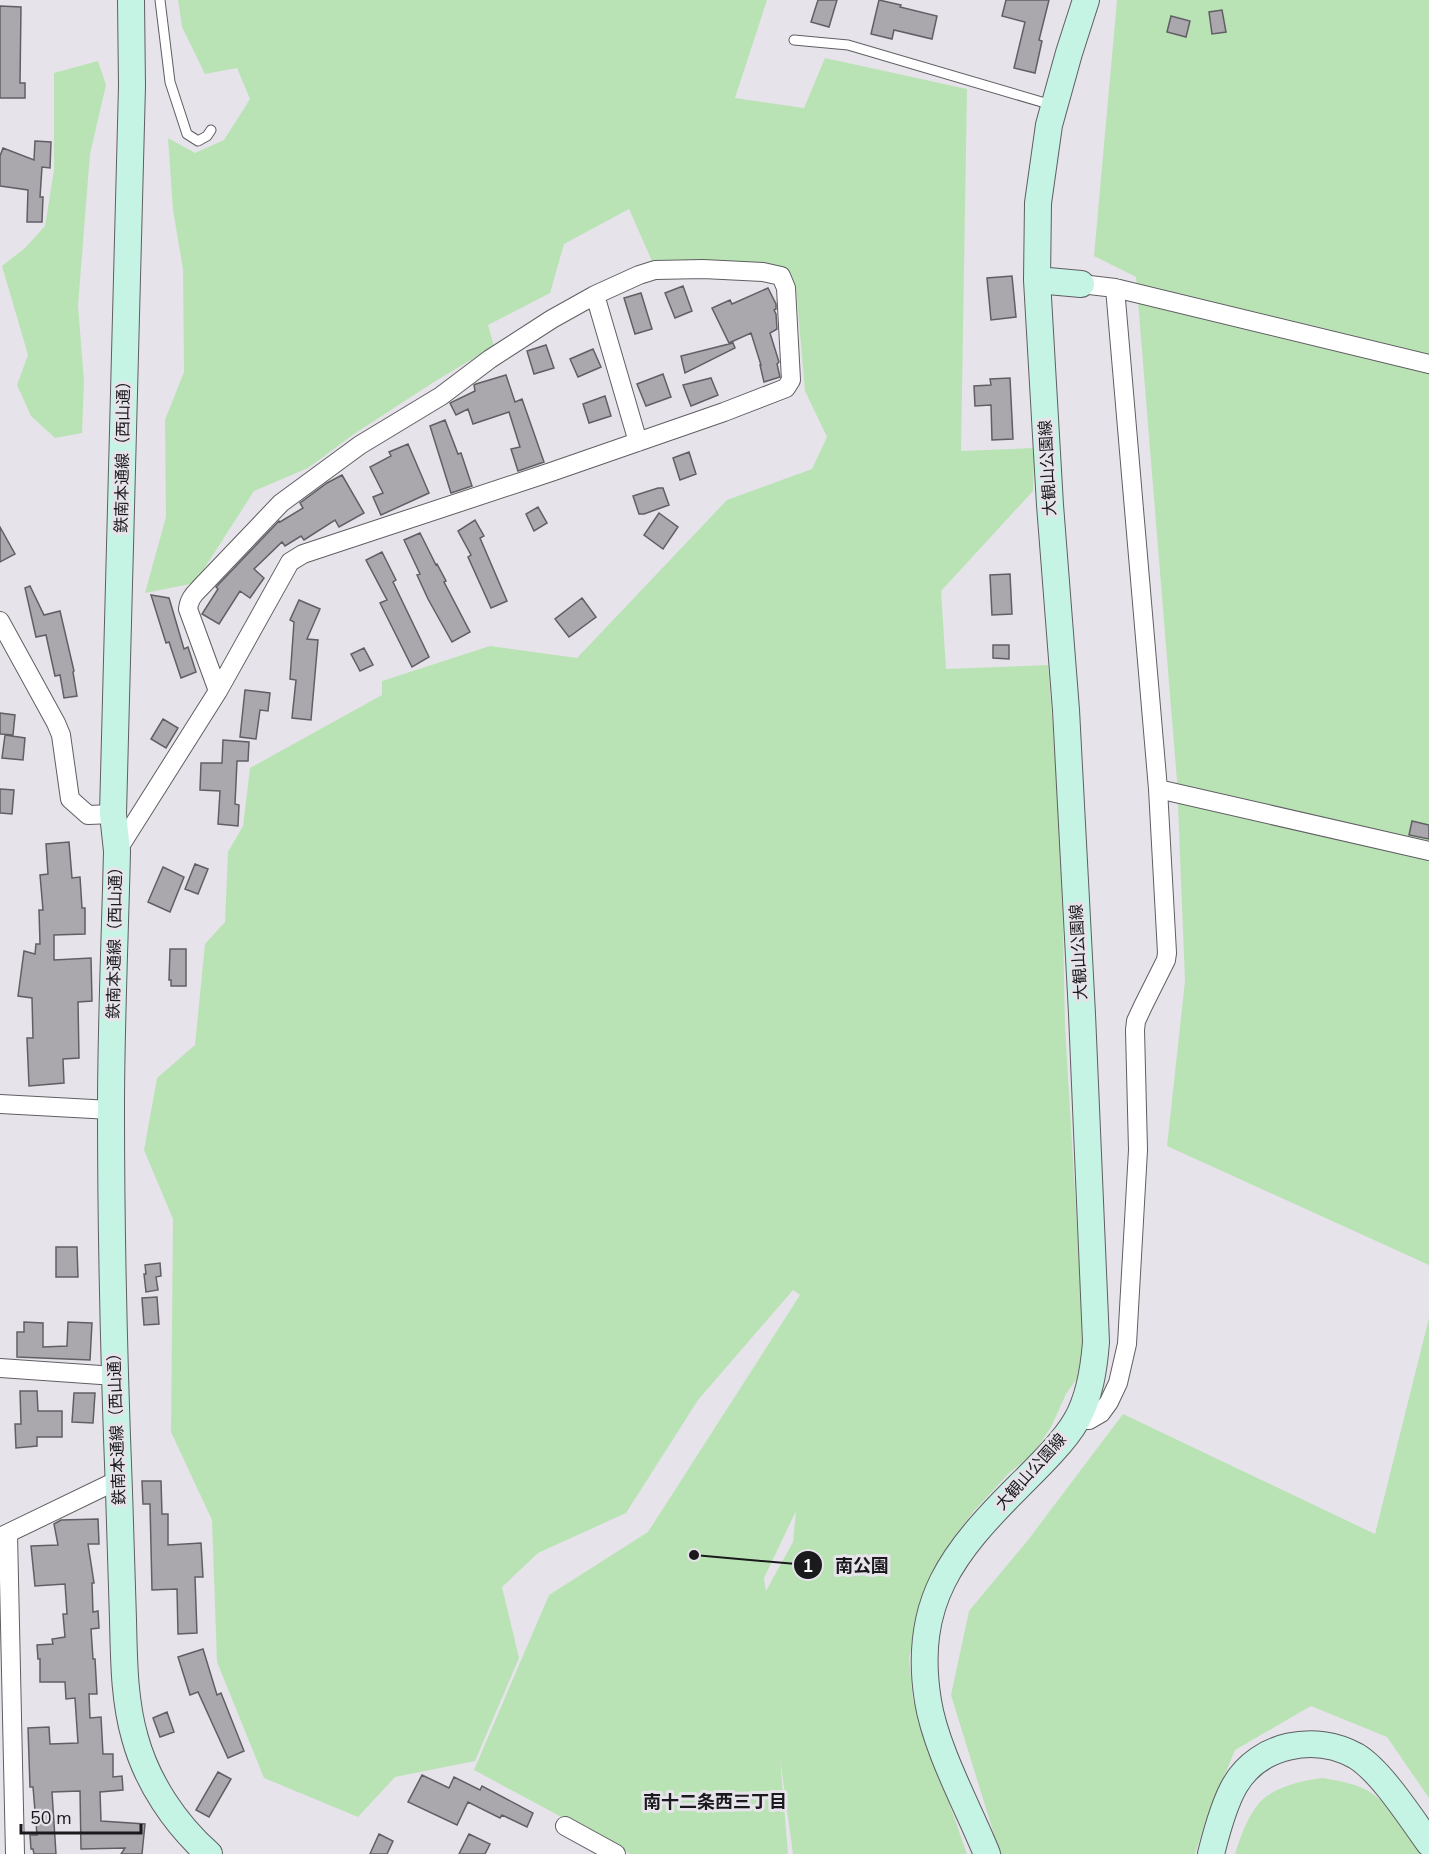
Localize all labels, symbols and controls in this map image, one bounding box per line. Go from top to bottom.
street label: 鉄南本通線（西山通） [111,373,135,533]
street label: 大観山公園線 [1035,419,1061,517]
street label: 鉄南本通線（西山通） [103,859,127,1019]
street label: 大観山公園線 [1066,903,1092,1001]
street label: 鉄南本通線（西山通） [103,1345,131,1505]
street label: 大観山公園線 [991,1429,1071,1515]
callout: 南公園 [793,1547,901,1583]
text: 1 [803,1554,813,1578]
text: 南公園 [835,1554,889,1578]
district label: 南十二条西三丁目 [643,1790,787,1814]
scale bar [21,1797,141,1835]
text: 50 m [30,1806,72,1830]

